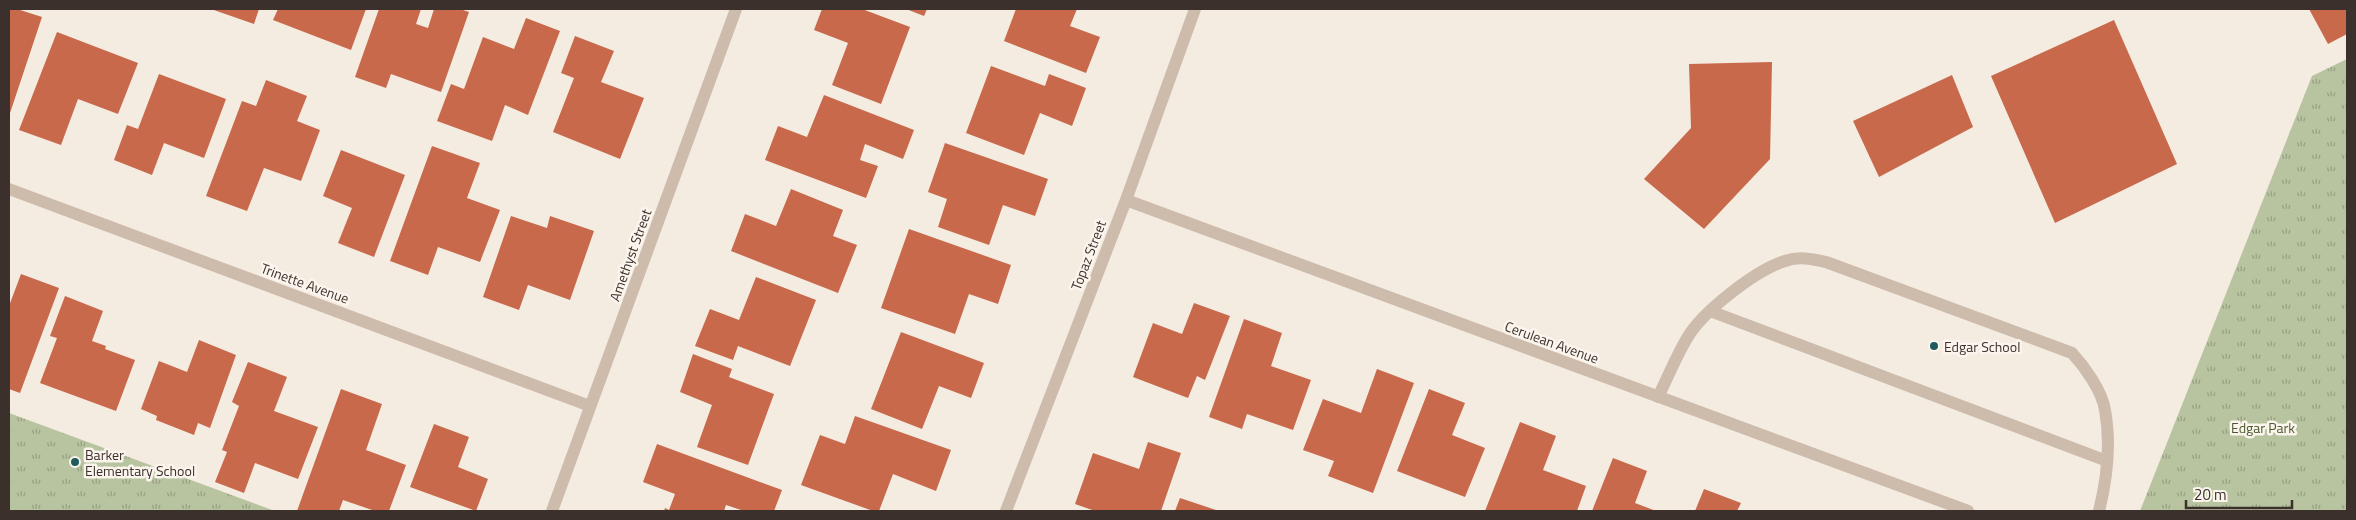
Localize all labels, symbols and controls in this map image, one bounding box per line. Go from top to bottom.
street label: Amethyst Street [604,206,656,304]
street label: Topaz Street [1065,217,1111,293]
street label: Trinette Avenue [258,257,352,309]
street label: Cerulean Avenue [1502,315,1602,369]
place label: Edgar School [1944,336,2020,357]
marker: Edgar School [1928,340,1940,352]
park label: Edgar Park [2231,417,2295,438]
place label: Barker Elementary School [85,444,195,481]
marker: Barker Elementary School [69,456,81,468]
scale bar [2186,478,2292,510]
text: 20 m [2194,483,2227,506]

